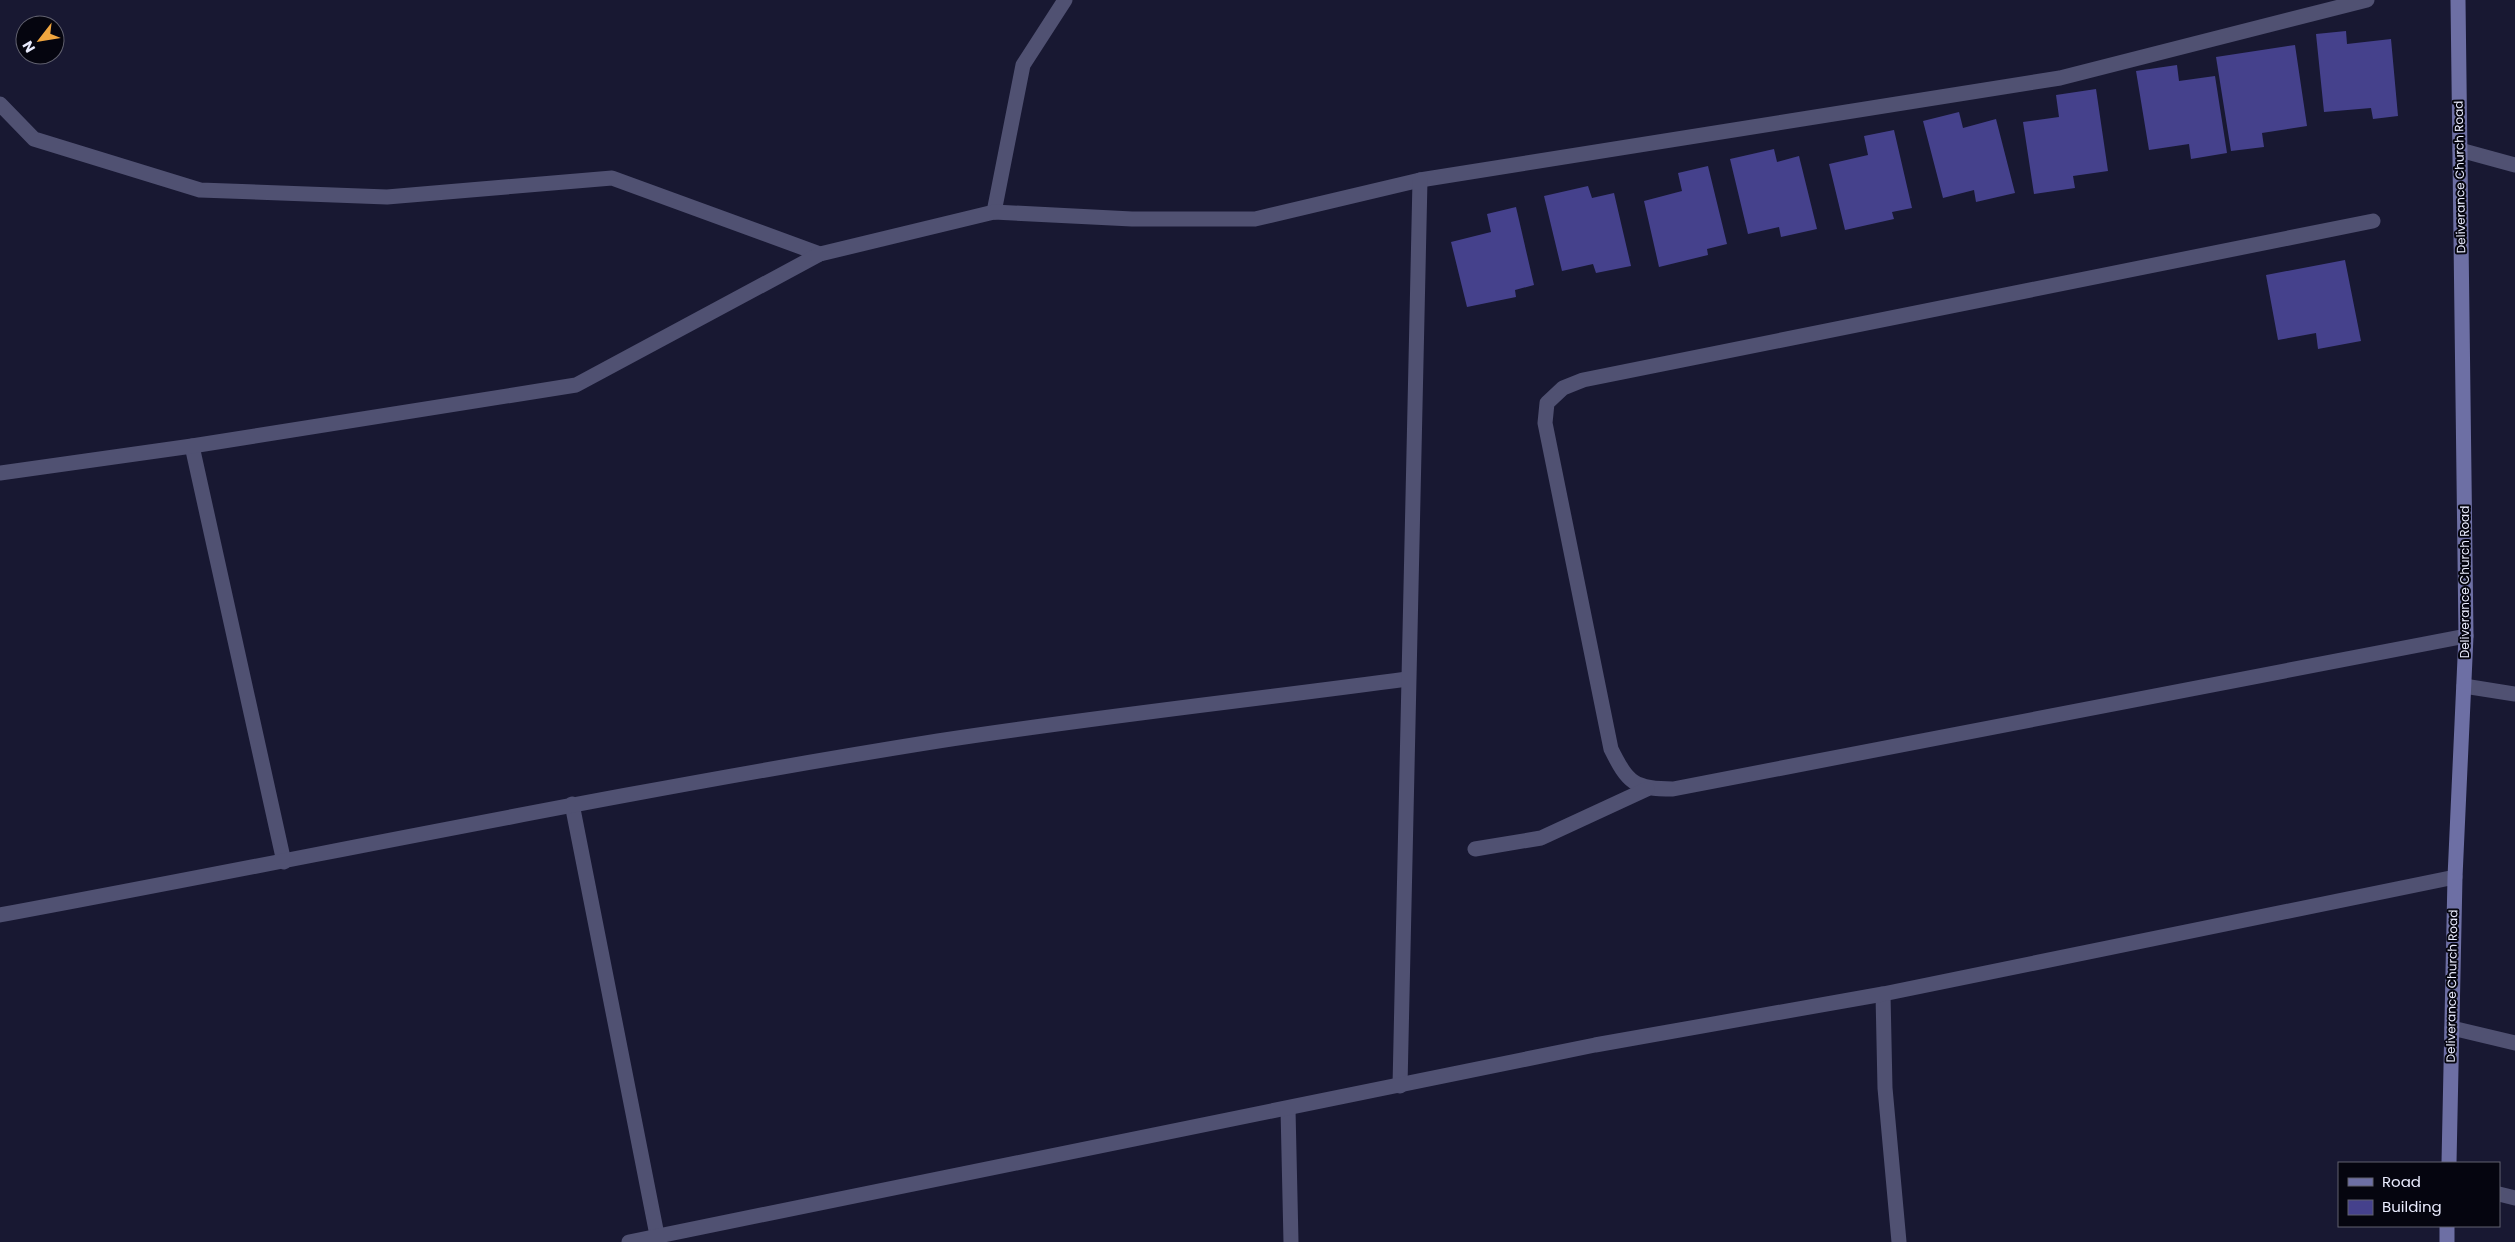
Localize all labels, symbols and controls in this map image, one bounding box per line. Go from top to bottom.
north arrow [15,15,65,65]
text: N [18,37,40,56]
street label: Deliverance Church Road [2450,101,2469,253]
street label: Deliverance Church Road [2456,506,2473,658]
street label: Deliverance Church Road [2442,910,2461,1062]
legend [2338,1162,2500,1227]
text: Road [2382,1171,2421,1192]
text: Building [2382,1196,2442,1217]

